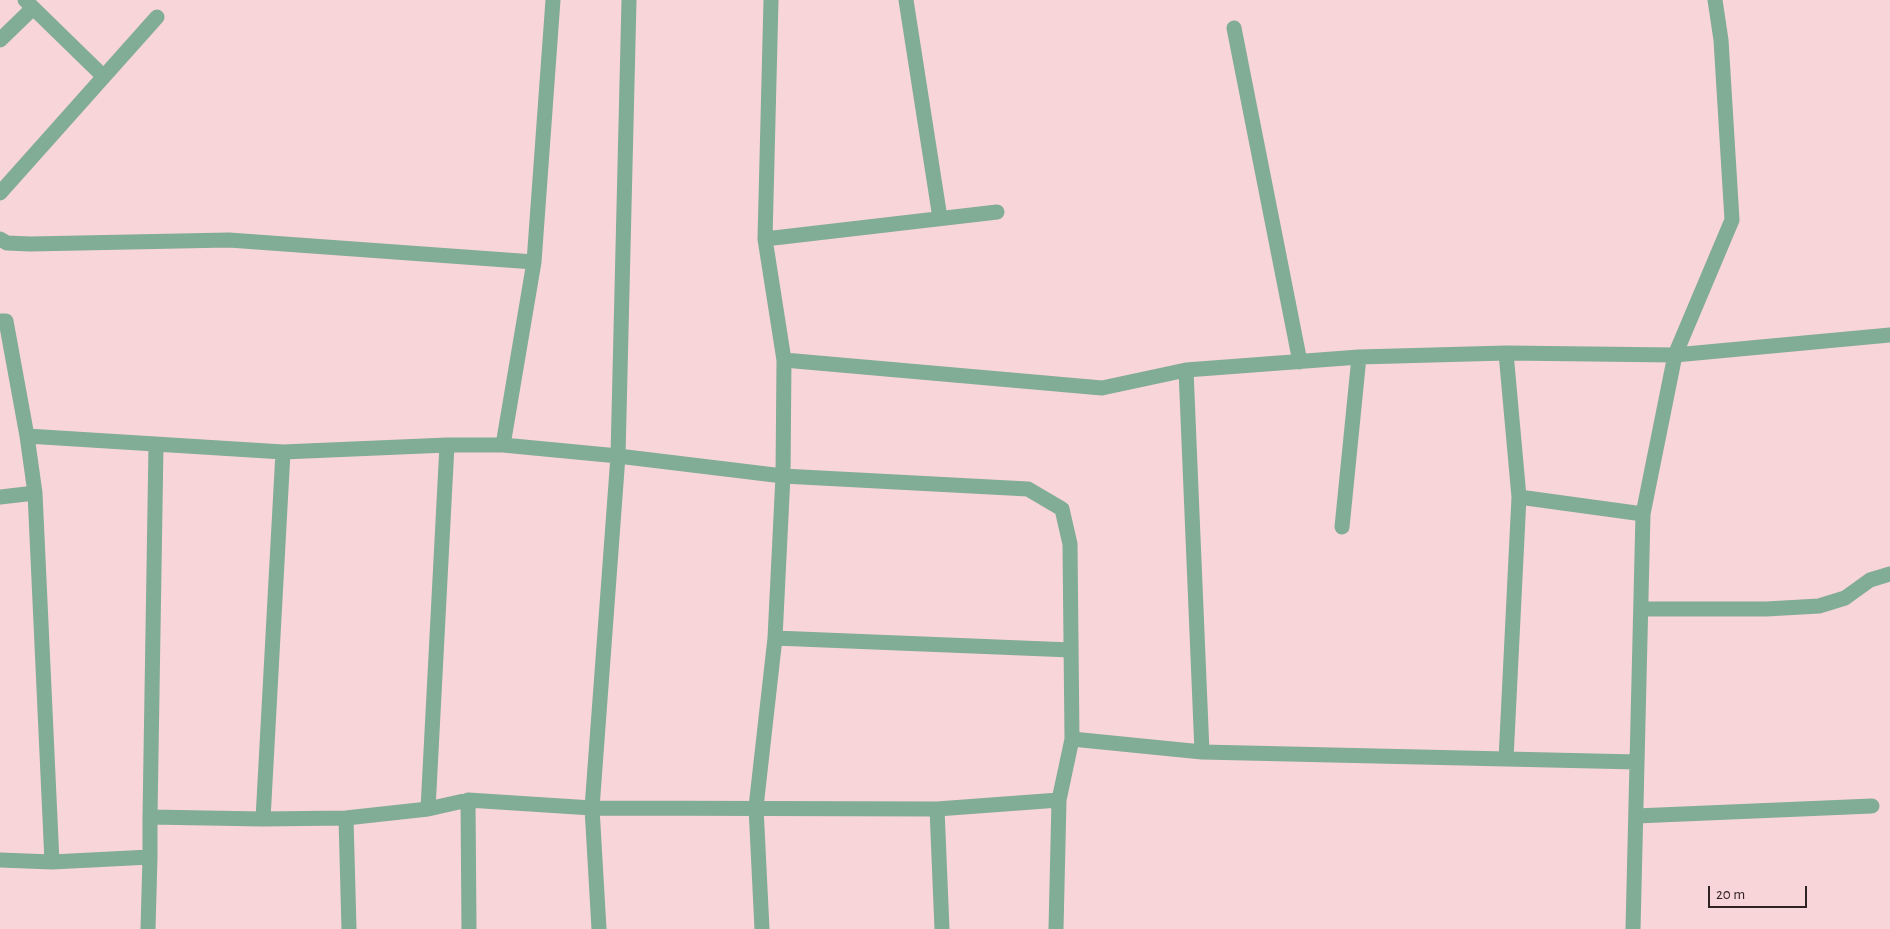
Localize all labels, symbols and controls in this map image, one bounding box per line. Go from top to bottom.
scale bar [1710,876,1809,908]
text: 20 m [1716,887,1745,902]

